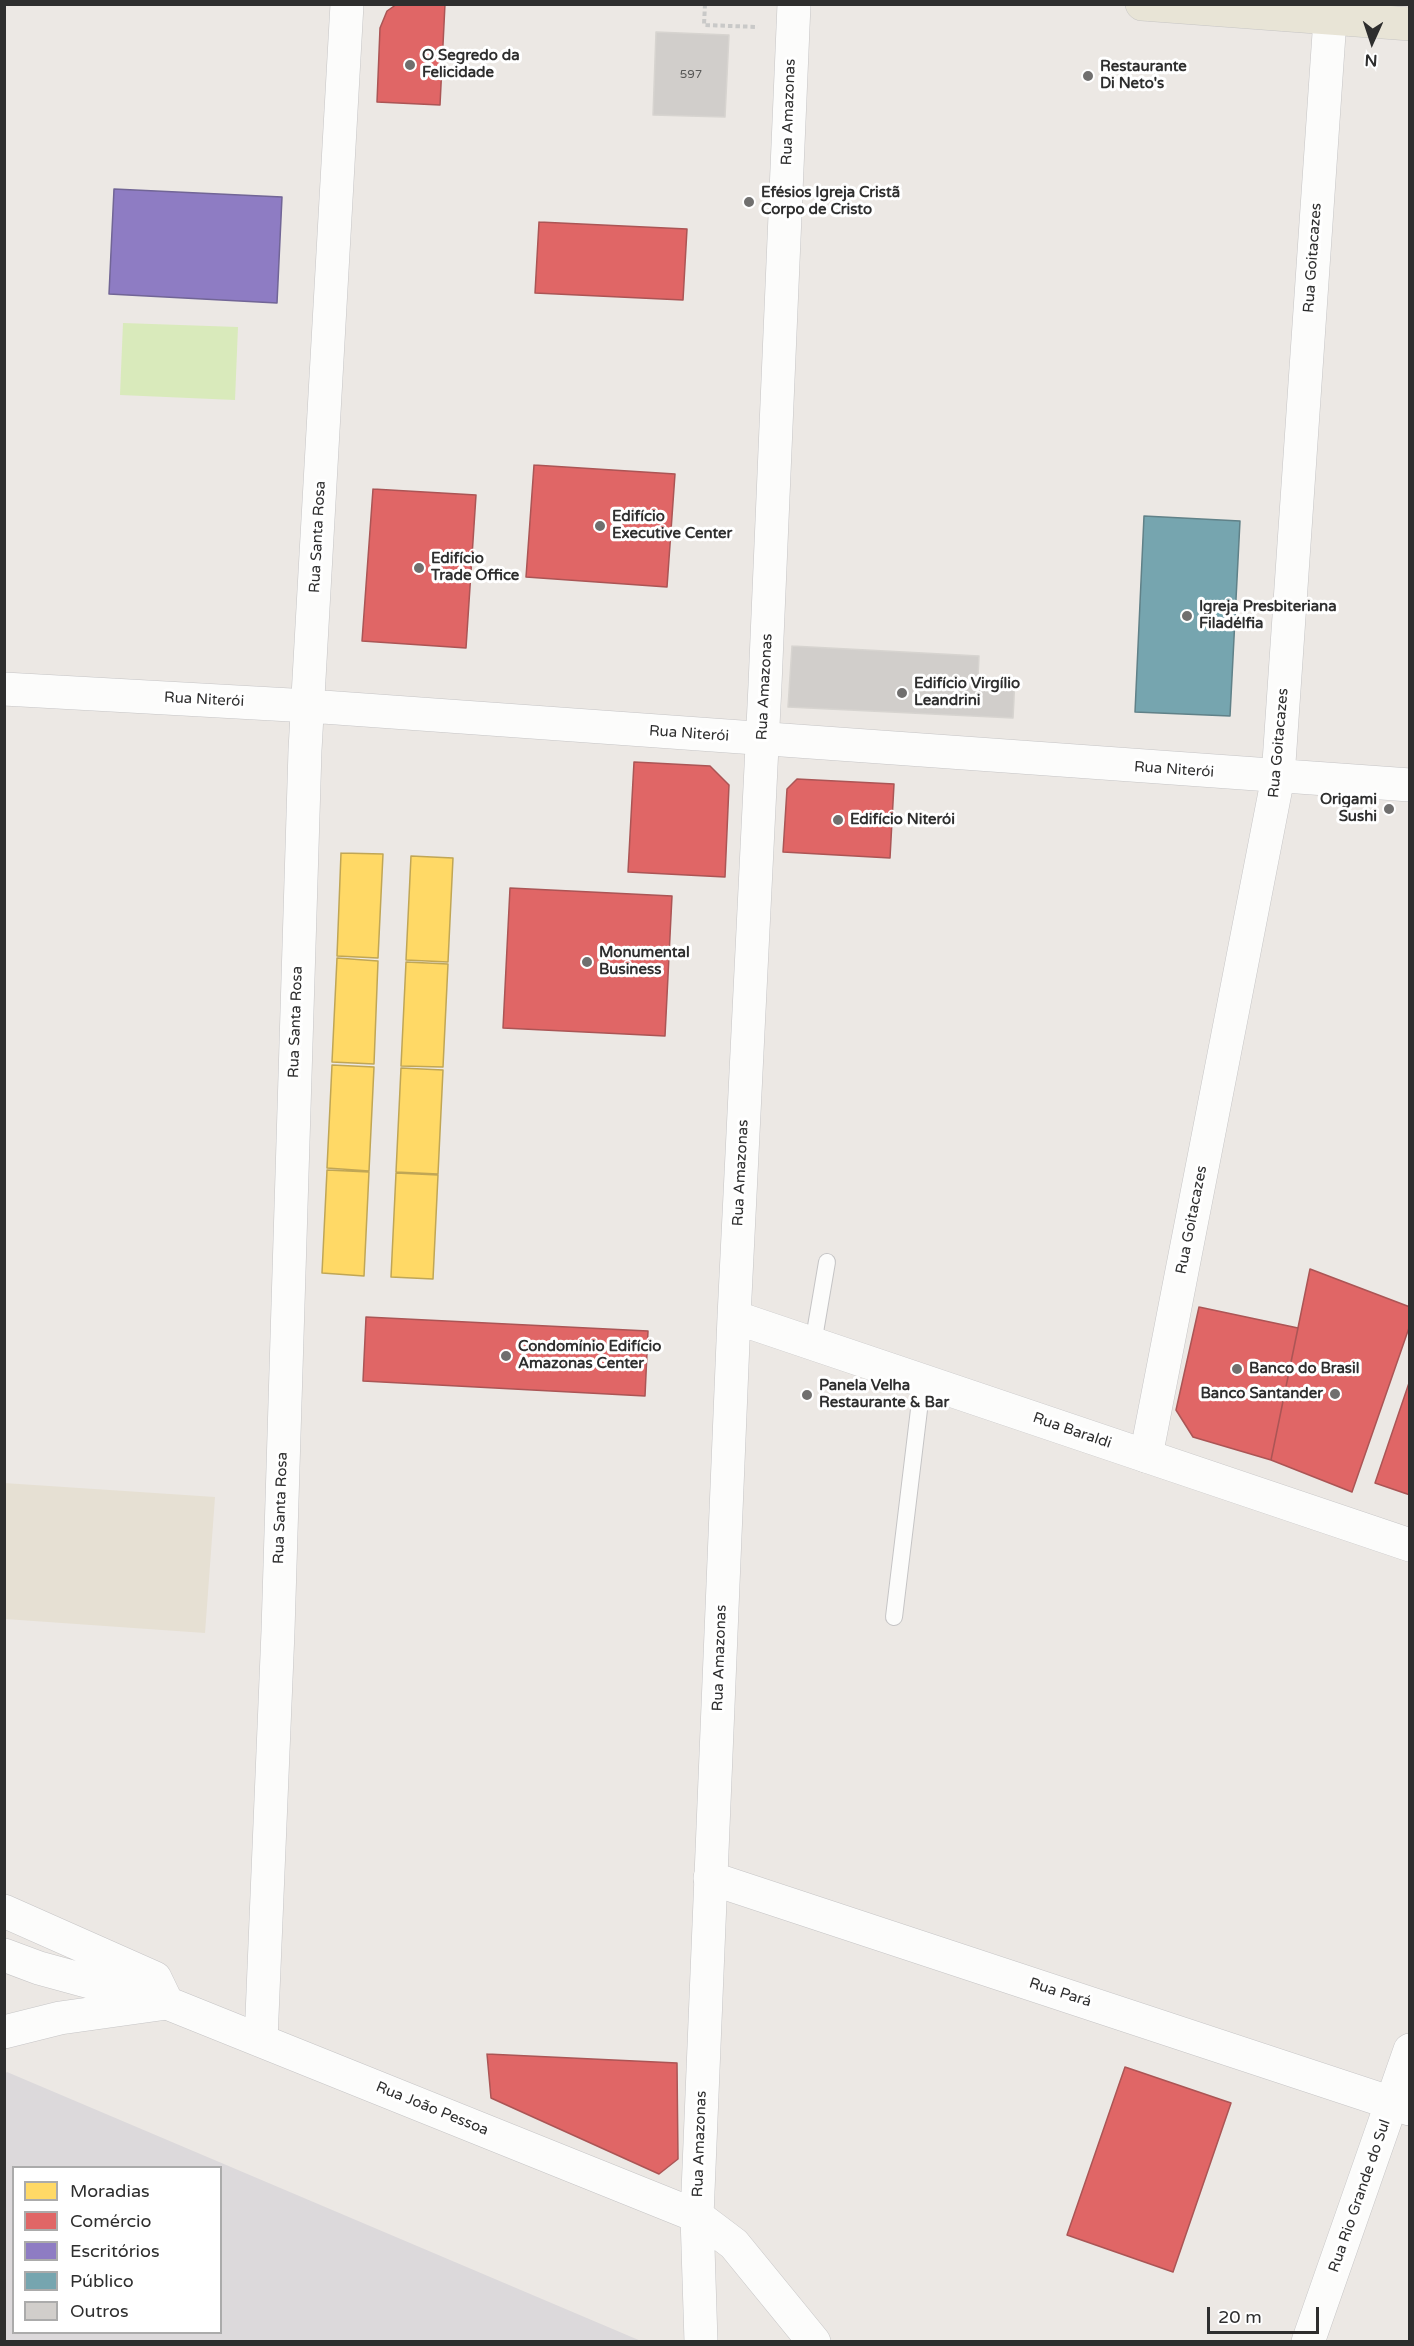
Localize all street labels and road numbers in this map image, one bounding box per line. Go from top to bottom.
street label: Rua Amazonas [778,58,800,166]
street label: Rua Goitacazes [1300,202,1326,314]
street label: Rua Santa Rosa [306,480,330,594]
street label: Rua Amazonas [753,633,777,741]
street label: Rua Goitacazes [1265,687,1293,799]
street label: Rua Niterói [163,689,245,711]
street label: Rua Niterói [648,722,730,746]
street label: Rua Niterói [1133,758,1215,782]
street label: Rua Santa Rosa [285,966,307,1078]
street label: Rua Amazonas [729,1119,753,1227]
street label: Rua Goitacazes [1173,1164,1211,1276]
street label: Rua Baraldi [1030,1409,1114,1453]
street label: Rua Santa Rosa [270,1452,292,1564]
street label: Rua Amazonas [709,1604,731,1712]
street label: Rua Pará [1027,1974,1093,2012]
street label: Rua João Pessoa [373,2078,491,2140]
street label: Rua Amazonas [689,2090,711,2198]
street label: Rua Rio Grande do Sul [1325,2117,1395,2275]

